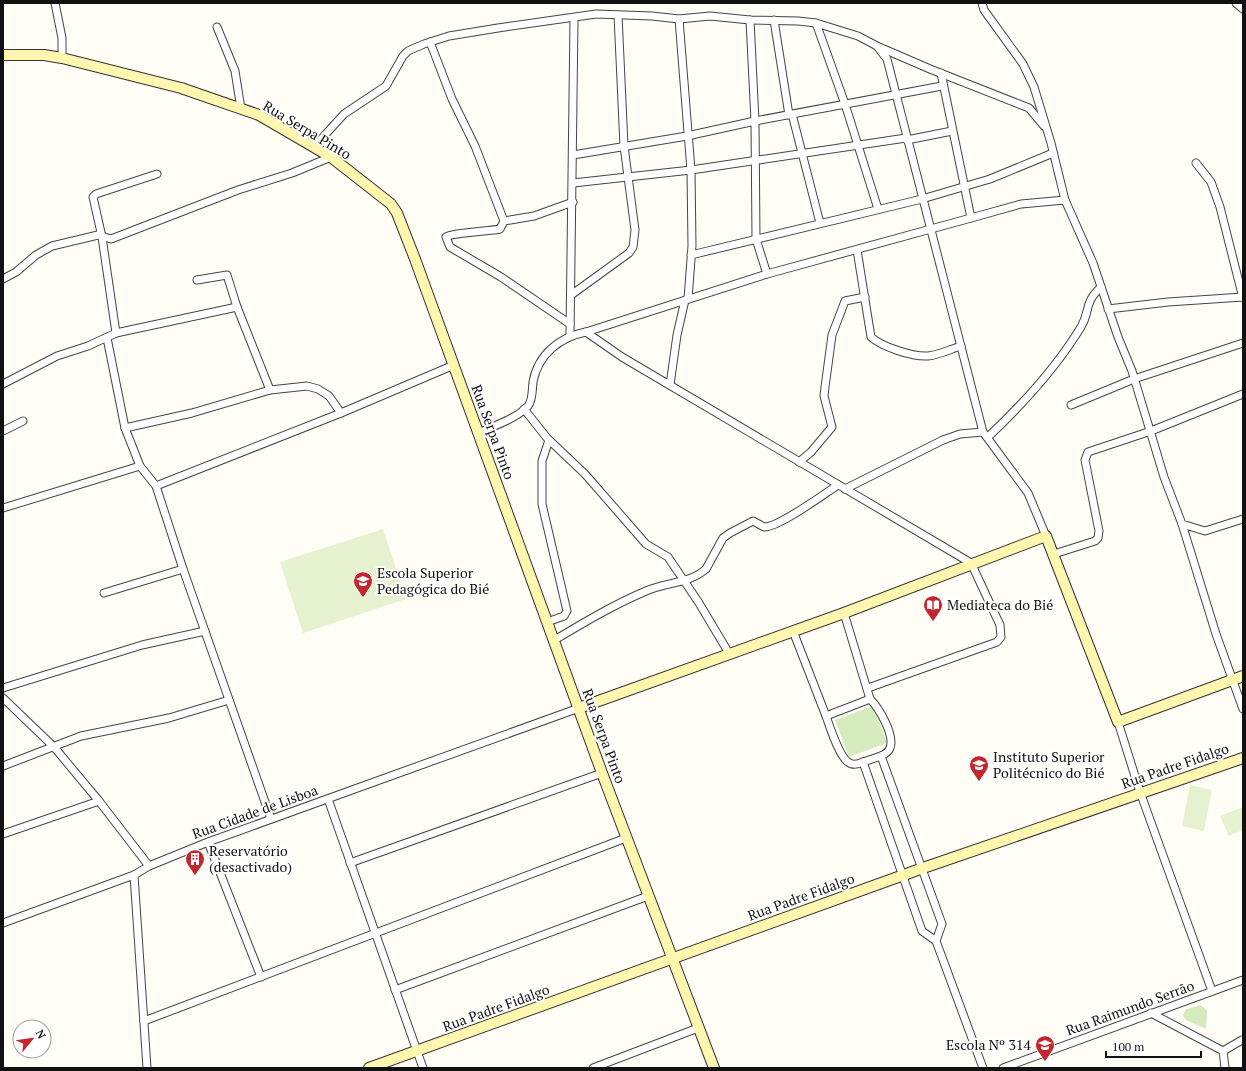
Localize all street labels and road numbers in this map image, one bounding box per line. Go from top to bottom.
street label: Rua Serpa Pinto [260,96,355,163]
street label: Rua Serpa Pinto [468,382,520,482]
street label: Rua Serpa Pinto [579,686,631,786]
street label: Rua Padre Fidalgo [1119,738,1231,793]
street label: Rua Cidade de Lisboa [189,780,320,843]
street label: Rua Padre Fidalgo [745,868,857,925]
street label: Rua Raimundo Serrão [1063,975,1197,1040]
street label: Rua Padre Fidalgo [440,979,552,1036]

